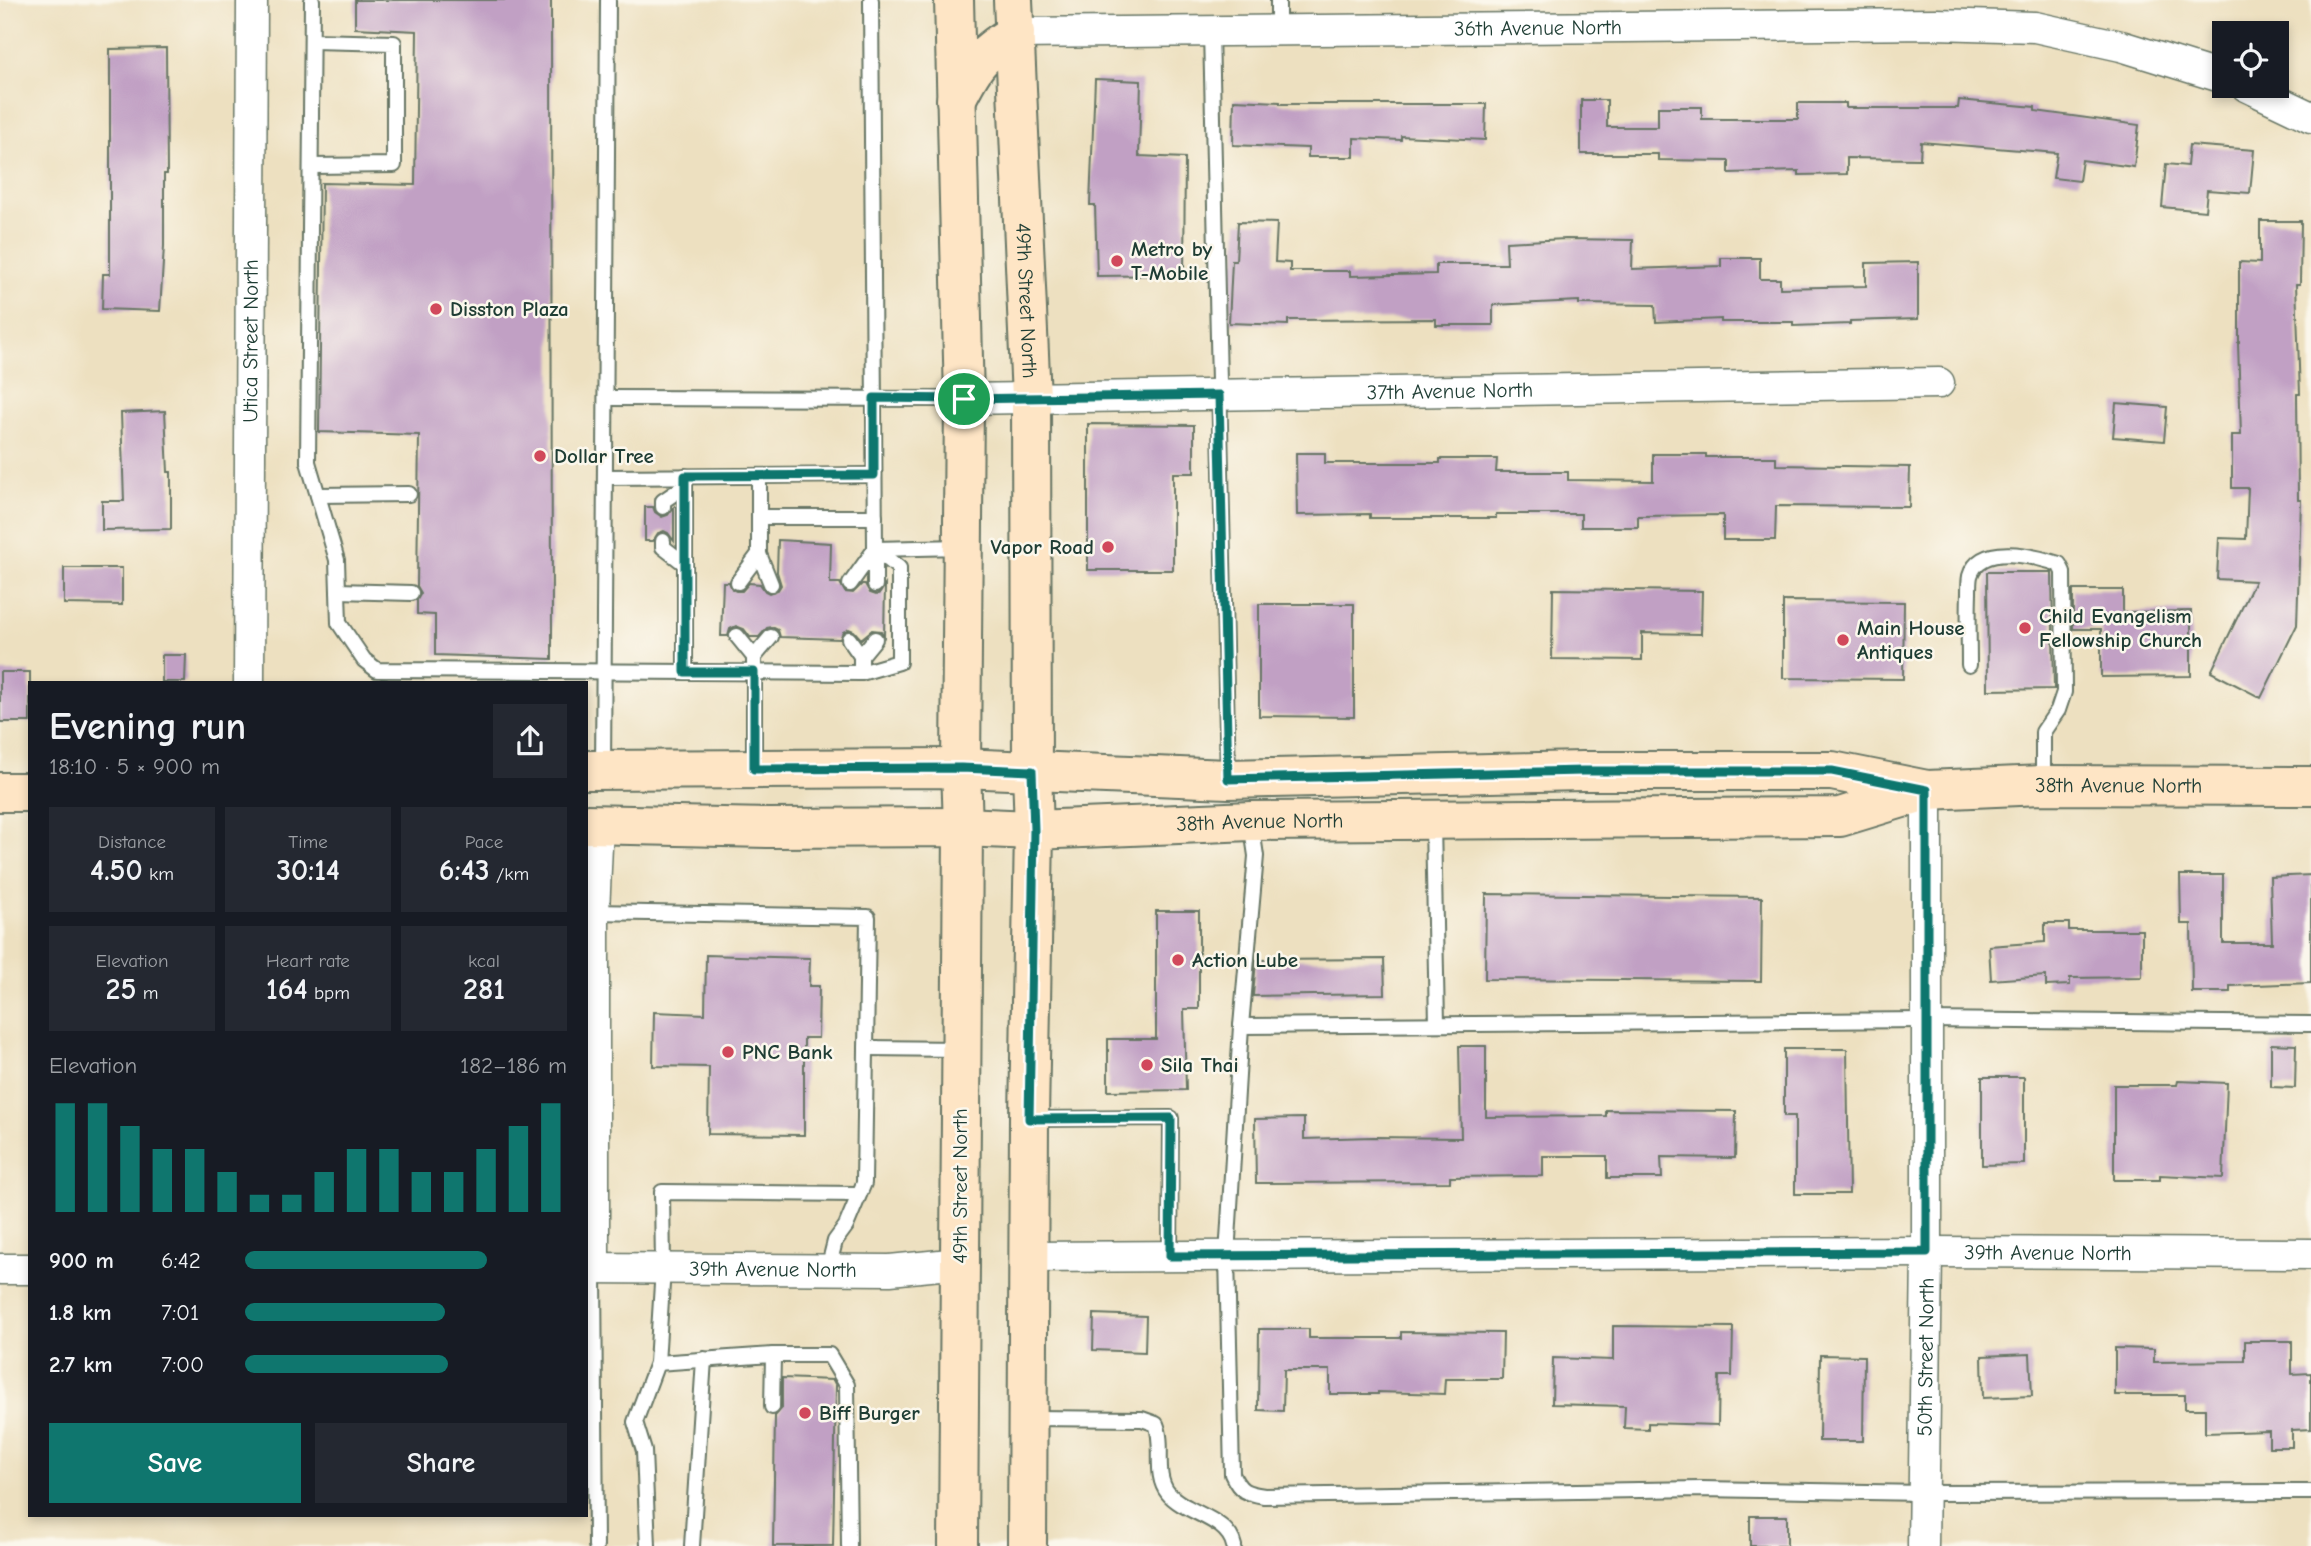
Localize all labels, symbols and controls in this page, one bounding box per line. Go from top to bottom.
street label: 36th Avenue North [1454,15,1622,41]
map controls [2212,21,2289,98]
button: locate [2212,21,2289,98]
street label: 49th Street North [1011,222,1042,379]
place label: Metro by T-Mobile [1131,237,1212,285]
marker: Metro by T-Mobile [1109,253,1125,269]
street label: Utica Street North [238,259,263,423]
place label: Disston Plaza [450,297,569,321]
marker: Disston Plaza [428,301,444,317]
pin [934,369,994,429]
street label: 37th Avenue North [1367,378,1533,404]
icon: arrive [945,380,983,418]
place label: Dollar Tree [554,444,654,468]
marker: Dollar Tree [532,448,548,464]
place label: Vapor Road [990,535,1094,559]
marker: Vapor Road [1100,539,1116,555]
place label: Child Evangelism Fellowship Church [2039,604,2202,652]
place label: Main House Antiques [1857,616,1965,664]
marker: Child Evangelism Fellowship Church [2017,620,2033,636]
marker: Main House Antiques [1835,632,1851,648]
button: share [493,704,567,778]
text: Evening run [49,705,246,749]
text: 18:10 · 5 × 900 m [49,753,220,780]
street label: 38th Avenue North [2035,773,2202,798]
street label: 38th Avenue North [1176,808,1343,836]
text: Distance [98,831,166,853]
text: Time [288,831,328,853]
text: Pace [465,831,503,853]
text: 4.50 [90,853,143,888]
text: 30:14 [276,853,340,888]
text: 6:43 [439,853,490,888]
text: km [143,863,174,885]
text: /km [490,863,529,885]
place label: Action Lube [1192,948,1298,972]
text: Elevation [96,950,168,972]
text: Heart rate [266,950,350,972]
text: kcal [468,950,500,972]
marker: Action Lube [1170,952,1186,968]
text: 25 [106,972,136,1007]
text: 164 [266,972,308,1007]
text: 281 [463,972,505,1007]
text: m [136,982,158,1004]
text: bpm [308,982,350,1004]
place label: PNC Bank [742,1040,833,1064]
marker: PNC Bank [720,1044,736,1060]
text: Elevation [49,1052,137,1079]
text: 182–186 m [460,1052,567,1079]
place label: Sila Thai [1161,1053,1239,1077]
marker: Sila Thai [1139,1057,1155,1073]
street label: 49th Street North [948,1108,972,1264]
street label: 39th Avenue North [1964,1240,2132,1265]
text: 900 m [49,1247,114,1274]
text: 6:42 [161,1247,201,1274]
street label: 39th Avenue North [689,1257,857,1282]
street label: 50th Street North [1912,1278,1939,1437]
text: 1.8 km [49,1299,112,1326]
text: 7:01 [161,1299,199,1326]
text: 2.7 km [49,1351,113,1378]
text: 7:00 [161,1351,204,1378]
place label: Biff Burger [819,1401,920,1425]
marker: Biff Burger [797,1405,813,1421]
button: Save [49,1423,301,1503]
button: Share [315,1423,567,1503]

